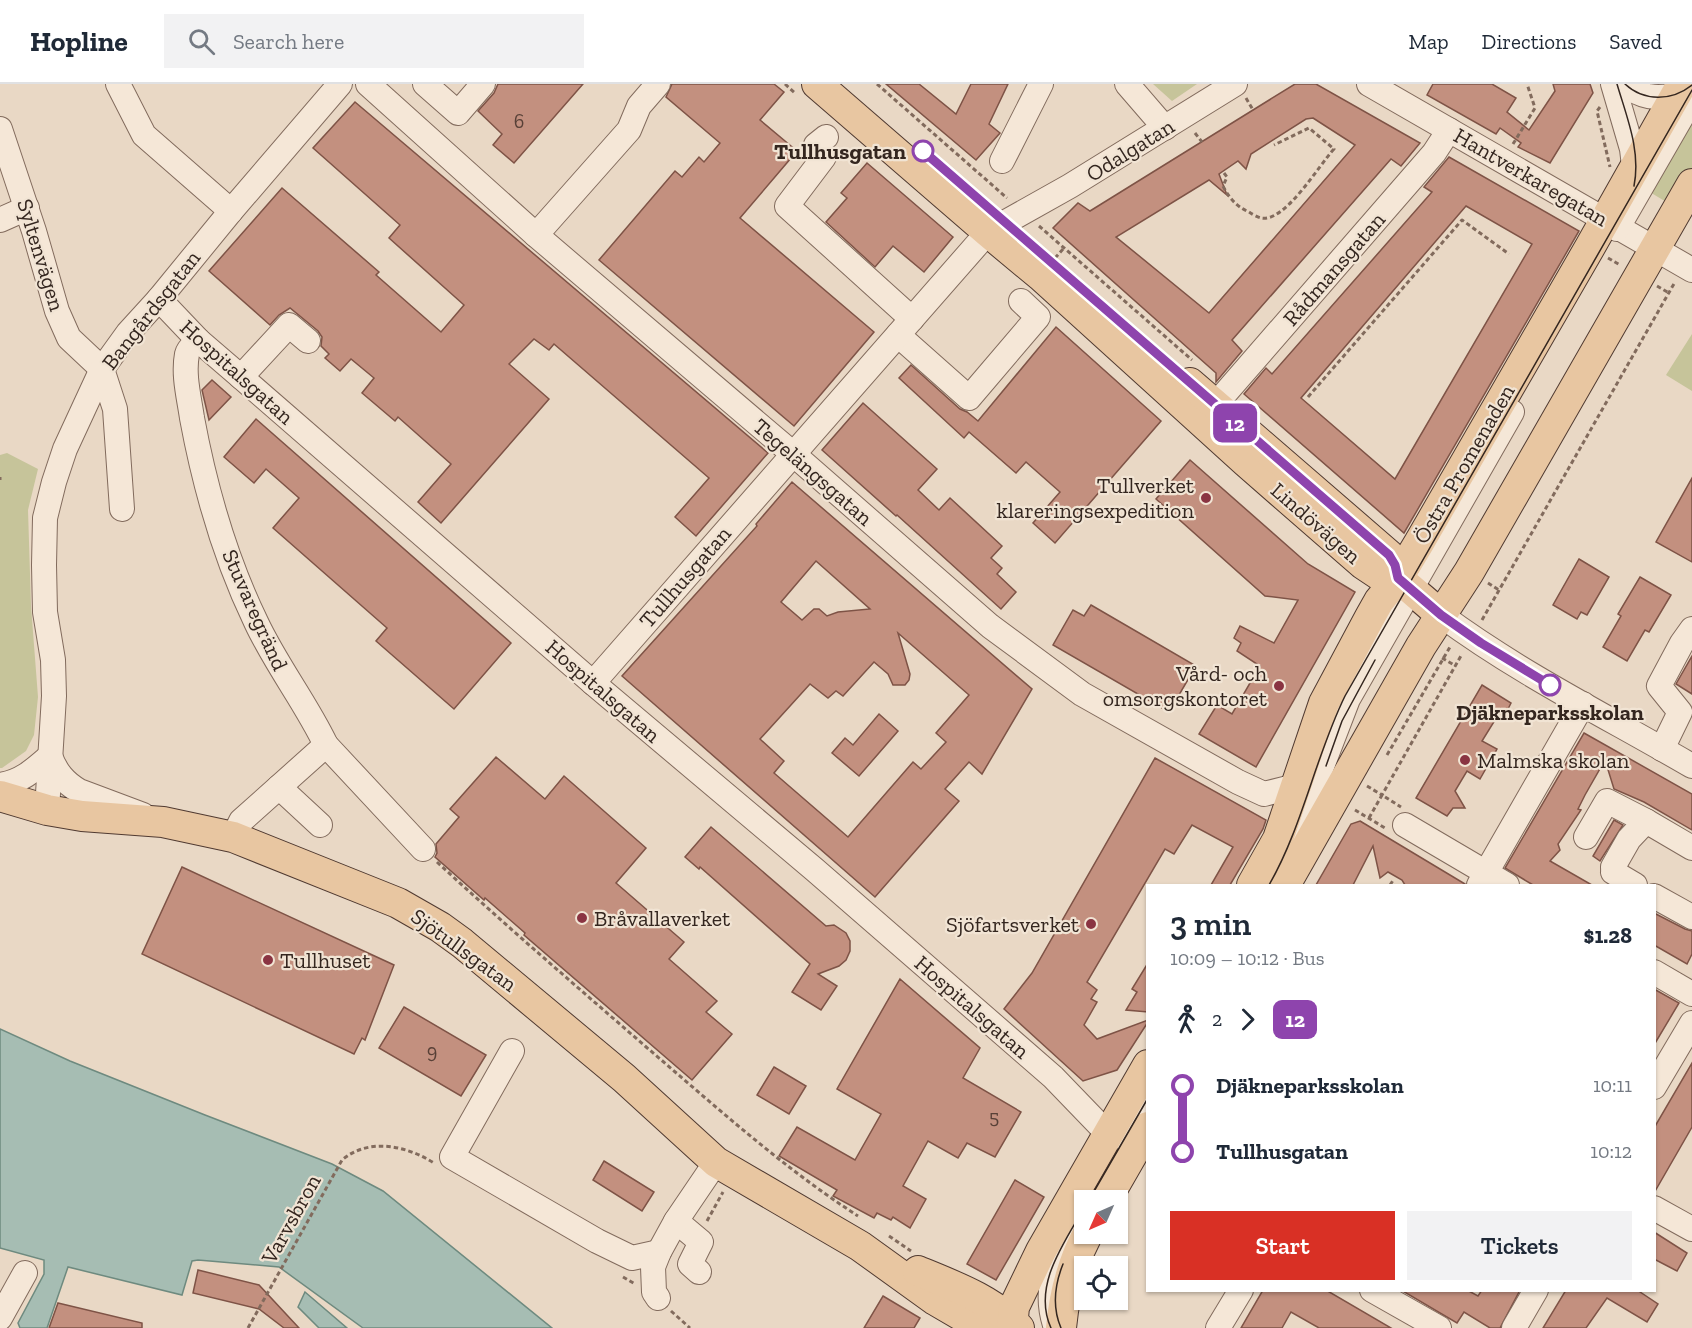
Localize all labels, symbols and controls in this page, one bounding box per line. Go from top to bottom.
search box [164,14,584,68]
text: Hopline [30,25,128,58]
icon: search [185,25,218,58]
text: Search here [233,28,344,55]
text: Map [1409,29,1449,54]
text: Directions [1482,29,1576,54]
text: Saved [1609,29,1662,54]
house number: 6 [514,109,524,133]
street label: Odalgatan [1081,112,1179,188]
street label: Hantverkaregatan [1449,122,1613,232]
place label: Tullhusgatan [774,138,906,165]
marker: Tullhusgatan [912,140,934,162]
street label: Syltenvägen [11,196,71,315]
street label: Rådmansgatan [1277,206,1391,332]
street label: Bangårdsgatan [96,245,206,375]
street label: Hospitalsgatan [175,314,300,430]
street label: Östra Promenaden [1407,379,1521,548]
line badge: 12 [1208,404,1262,442]
text: 12 [1225,411,1245,436]
street label: Tegelängsgatan [748,413,879,532]
place label: Tullverket klareringsexpedition [996,472,1195,524]
street label: Lindövägen [1265,477,1367,570]
marker: Tullverket klareringsexpedition [1199,491,1213,505]
street label: Tullhusgatan [633,520,737,633]
street label: Stuvaregränd [216,545,294,675]
street label: Hospitalsgatan [540,634,666,749]
place label: Vård- och omsorgskontoret [1103,660,1268,712]
marker: Djäkneparksskolan [1539,674,1561,696]
marker: Vård- och omsorgskontoret [1272,679,1286,693]
place label: Djäkneparksskolan [1456,699,1644,726]
place label: Malmska skolan [1477,747,1630,774]
marker: Malmska skolan [1458,753,1472,767]
street label: Sjötullsgatan [406,902,523,998]
text: 3 min [1170,904,1251,943]
place label: Bråvallaverket [594,905,731,932]
marker: Bråvallaverket [575,911,589,925]
place label: Sjöfartsverket [946,911,1080,938]
marker: Sjöfartsverket [1084,917,1098,931]
text: $1.28 [1584,922,1632,949]
text: 10:09 – 10:12 · Bus [1170,946,1325,970]
place label: Tullhuset [280,947,371,974]
street label: Hospitalsgatan [909,950,1035,1065]
marker: Tullhuset [261,953,275,967]
icon: walk [1170,1003,1203,1036]
icon: forward [1231,1003,1264,1036]
text: 2 [1212,1007,1222,1031]
text: 12 [1285,1007,1305,1032]
house number: 9 [427,1039,437,1063]
text: Djäkneparksskolan [1216,1072,1404,1099]
text: 10:11 [1593,1073,1632,1097]
house number: 5 [989,1105,999,1129]
text: Tullhusgatan [1216,1138,1348,1165]
text: 10:12 [1590,1139,1632,1163]
street label: Varvsbron [255,1169,327,1269]
north arrow [1074,1190,1128,1244]
map controls [1074,1190,1128,1310]
button: Start [1170,1211,1395,1280]
button: Tickets [1407,1211,1632,1280]
button: locate [1074,1256,1128,1310]

